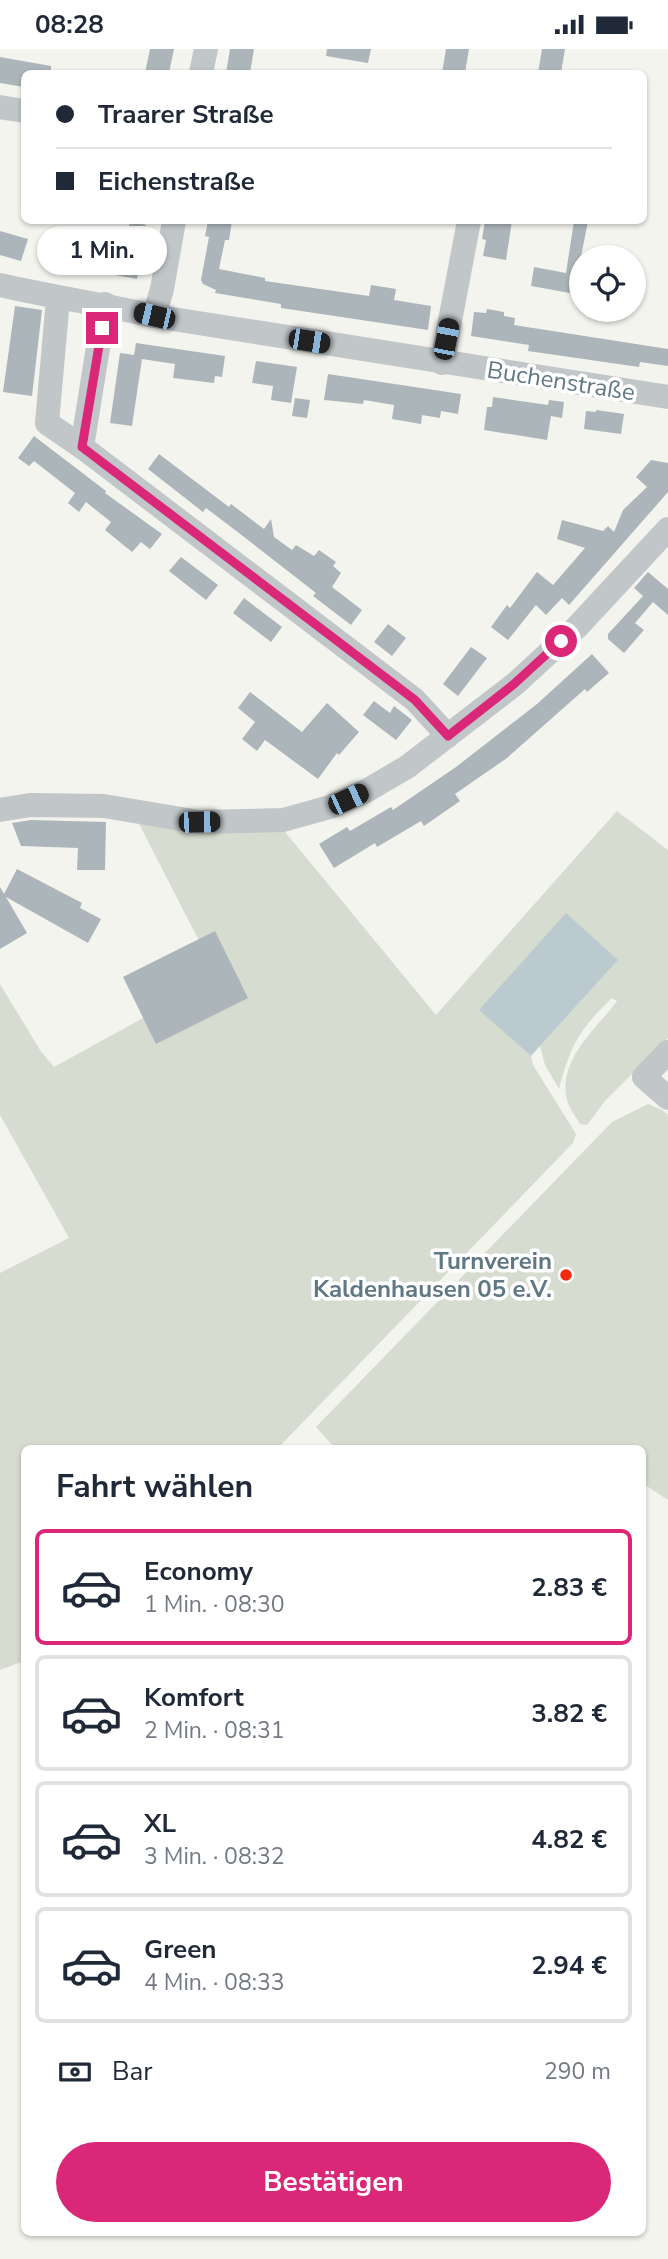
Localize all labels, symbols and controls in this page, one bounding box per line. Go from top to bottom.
text: 08:28 [35,7,104,42]
text: Traarer Straße [98,97,274,132]
text: Eichenstraße [98,164,255,199]
callout: 1 Min. [37,226,167,275]
text: 1 Min. [70,235,135,266]
map controls [569,245,646,322]
button: locate [569,245,646,322]
car [132,301,177,331]
route end [86,312,118,344]
car [432,316,461,362]
car [287,327,332,355]
street label: Buchenstraße [485,354,637,408]
route start [545,625,577,657]
car [325,781,372,817]
car [178,811,221,833]
place label: Turnverein Kaldenhausen 05 e.V. [313,1245,552,1305]
marker: Turnverein Kaldenhausen 05 e.V. [558,1267,574,1283]
text: Fahrt wählen [56,1465,253,1508]
text: Economy [144,1554,253,1589]
icon: car [60,1556,123,1619]
text: 2.83 € [531,1570,607,1605]
text: 1 Min. · 08:30 [144,1589,285,1620]
text: Komfort [144,1680,244,1715]
icon: car [60,1682,123,1745]
text: 3.82 € [531,1696,607,1731]
text: 2 Min. · 08:31 [144,1715,285,1746]
text: XL [144,1806,176,1841]
icon: car [60,1808,123,1871]
text: 4.82 € [531,1822,607,1857]
text: 3 Min. · 08:32 [144,1841,285,1872]
text: Green [144,1932,217,1967]
icon: car [60,1934,123,1997]
text: 2.94 € [531,1948,607,1983]
text: 4 Min. · 08:33 [144,1967,285,1998]
icon: cash [56,2053,94,2091]
text: Bar [112,2054,153,2089]
text: 290 m [544,2056,611,2087]
button: Bestätigen [56,2142,611,2222]

